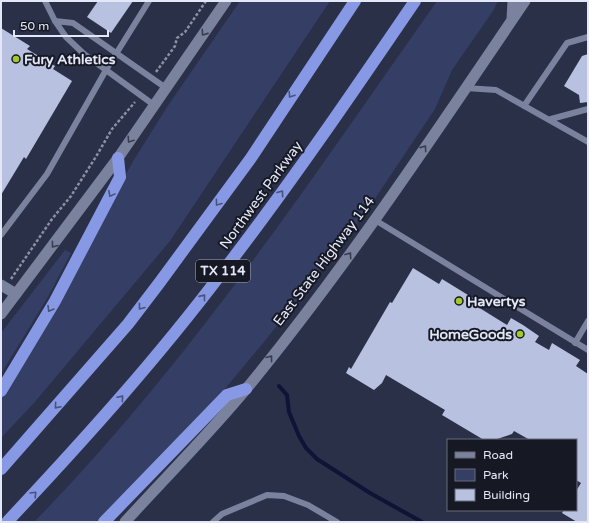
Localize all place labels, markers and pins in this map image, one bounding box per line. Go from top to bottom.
place label: Fury Athletics [24,51,116,68]
marker: Fury Athletics [11,54,21,64]
place label: Havertys [467,293,526,310]
marker: Havertys [454,296,464,306]
place label: HomeGoods [429,326,512,343]
marker: HomeGoods [515,329,525,339]

